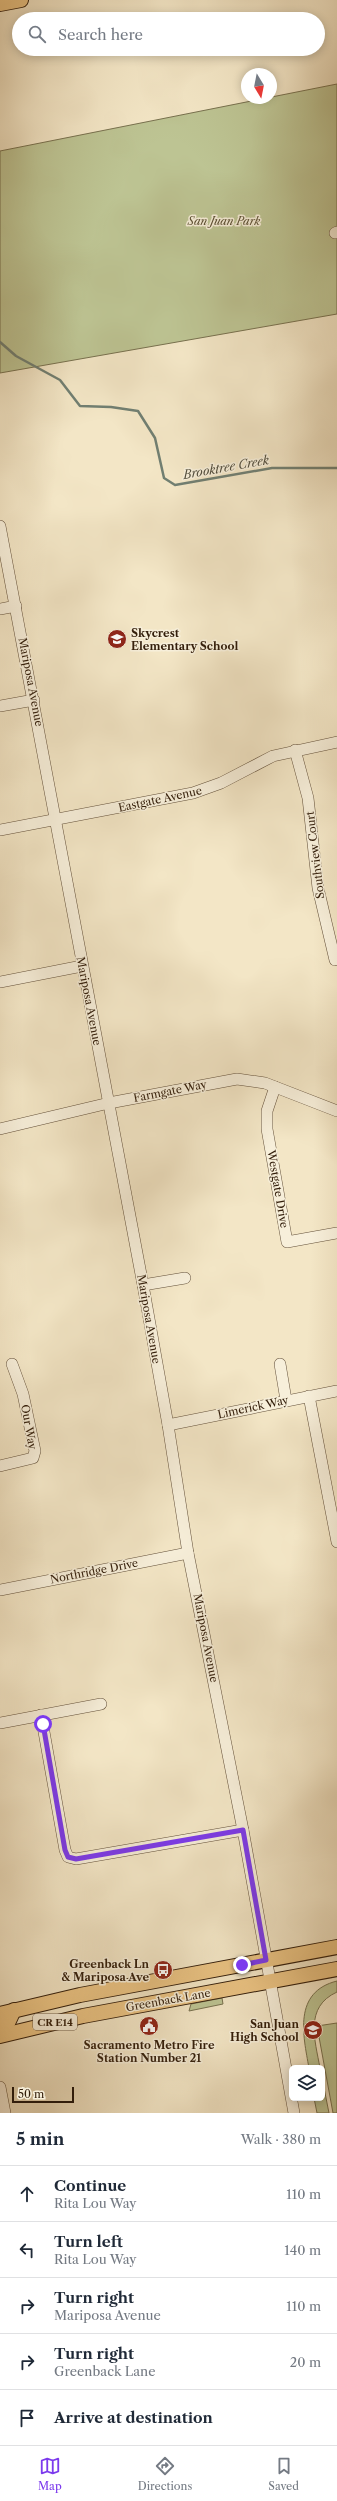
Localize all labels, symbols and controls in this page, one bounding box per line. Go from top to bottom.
search box [12,12,325,56]
icon: search [26,23,48,45]
text: Search here [58,25,143,44]
north arrow [241,68,277,104]
park label: San Juan Park [187,214,260,228]
water label: Brooktree Creek [181,452,271,482]
place label: Skycrest Elementary School [131,626,238,653]
school or university icon: Skycrest Elementary School [106,628,128,650]
street label: Mariposa Avenue [16,636,46,728]
street label: Eastgate Avenue [117,783,203,815]
street label: Southview Court [303,810,327,900]
street label: Mariposa Avenue [74,955,104,1047]
street label: Farmgate Way [132,1077,209,1105]
street label: Westgate Drive [264,1148,292,1229]
street label: Mariposa Avenue [134,1273,164,1365]
street label: Limerick Way [216,1392,291,1421]
street label: Our Way [18,1403,40,1452]
street label: Northridge Drive [49,1556,139,1586]
street label: Mariposa Avenue [191,1592,221,1684]
route start [34,1715,52,1733]
route end [233,1956,251,1974]
place label: Greenback Ln & Mariposa Ave [61,1957,149,1984]
bus stop icon: Greenback Ln & Mariposa Ave [152,1959,174,1981]
street label: Greenback Lane [124,1986,212,2014]
road number: CR E14 [33,2014,77,2030]
public building icon: Sacramento Metro Fire Station Number 21 [138,2015,160,2037]
place label: San Juan High School [230,2017,299,2044]
school or university icon: San Juan High School [302,2019,324,2041]
place label: Sacramento Metro Fire Station Number 21 [84,2038,215,2065]
map controls [289,2065,325,2101]
button: layers [289,2065,325,2101]
scale bar [12,2085,74,2104]
text: 50 m [18,2087,44,2101]
text: 5 min [16,2129,64,2149]
text: Walk · 380 m [241,2131,321,2147]
text: Continue [54,2176,126,2195]
icon: ahead [16,2183,38,2205]
text: 110 m [286,2186,321,2202]
text: Rita Lou Way [54,2195,137,2211]
text: Turn left [54,2232,123,2251]
icon: left [16,2239,38,2261]
text: 140 m [284,2242,321,2258]
text: Rita Lou Way [54,2251,137,2267]
text: Turn right [54,2288,134,2307]
icon: right [16,2295,38,2317]
text: 110 m [286,2298,321,2314]
text: Mariposa Avenue [54,2307,161,2323]
text: Turn right [54,2344,134,2363]
icon: right [16,2351,38,2373]
text: 20 m [290,2354,321,2370]
text: Greenback Lane [54,2363,156,2379]
icon: arrive [16,2407,38,2429]
text: Arrive at destination [54,2408,213,2427]
tab: Map [38,2455,62,2493]
tab: Directions [138,2455,192,2493]
tab: Saved [268,2455,299,2493]

